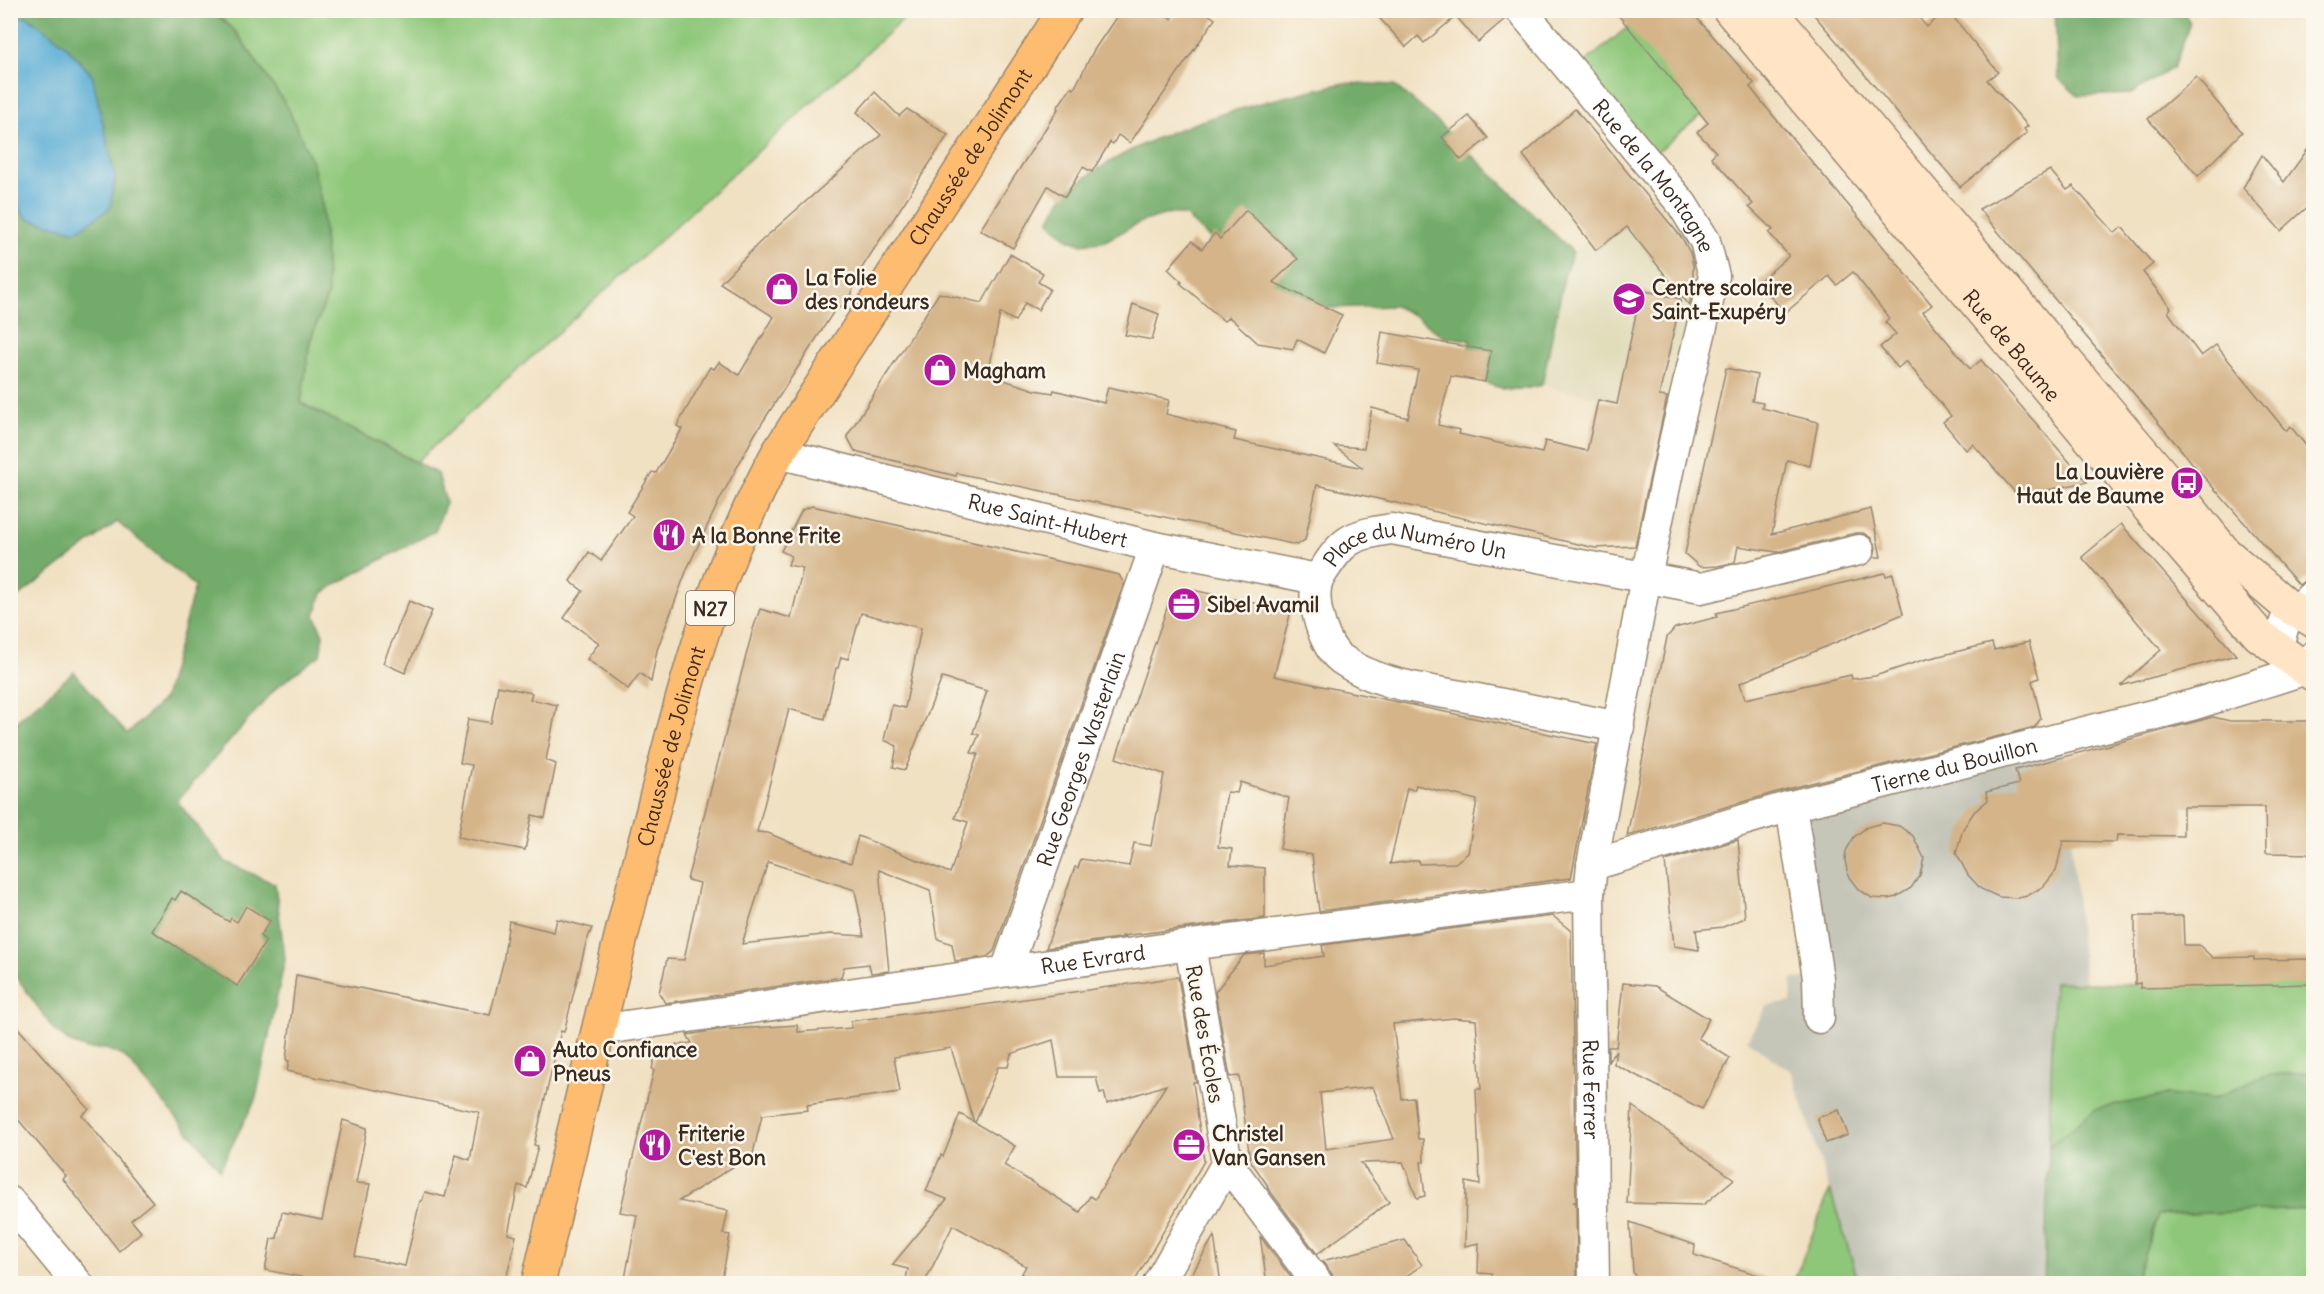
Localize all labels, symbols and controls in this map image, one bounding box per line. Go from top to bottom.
street label: Chaussée de Jolimont [902,63,1037,251]
street label: Rue de la Montagne [1587,93,1721,255]
place label: La Folie des rondeurs [805,264,930,315]
shop icon: La Folie des rondeurs [764,271,800,307]
place label: Centre scolaire Saint-Exupéry [1652,274,1792,325]
school or university icon: Centre scolaire Saint-Exupéry [1611,281,1647,317]
street label: Rue de Baume [1957,284,2067,407]
shop icon: Magham [922,352,958,388]
place label: Magham [963,357,1047,384]
place label: La Louvière Haut de Baume [2016,458,2164,509]
bus stop icon: La Louvière Haut de Baume [2169,465,2205,501]
street label: Rue Saint-Hubert [965,487,1130,553]
street label: Place du Numéro Un [1317,515,1509,572]
restaurant icon: A la Bonne Frite [651,517,687,553]
place label: A la Bonne Frite [692,522,841,549]
office icon: Sibel Avamil [1166,586,1202,622]
road number: N27 [686,591,734,625]
place label: Sibel Avamil [1207,591,1319,618]
street label: Chaussée de Jolimont [631,642,711,849]
street label: Rue Georges Wasterlain [1030,647,1131,870]
street label: Tierne du Bouillon [1869,731,2040,799]
street label: Rue Evrard [1039,938,1147,980]
street label: Rue des Écoles [1180,963,1230,1105]
place label: Auto Confiance Pneus [553,1036,697,1087]
street label: Rue Ferrer [1577,1039,1606,1140]
shop icon: Auto Confiance Pneus [512,1043,548,1079]
place label: Friterie C'est Bon [678,1120,766,1171]
place label: Christel Van Gansen [1212,1120,1326,1171]
restaurant icon: Friterie C'est Bon [637,1127,673,1163]
office icon: Christel Van Gansen [1171,1127,1207,1163]

